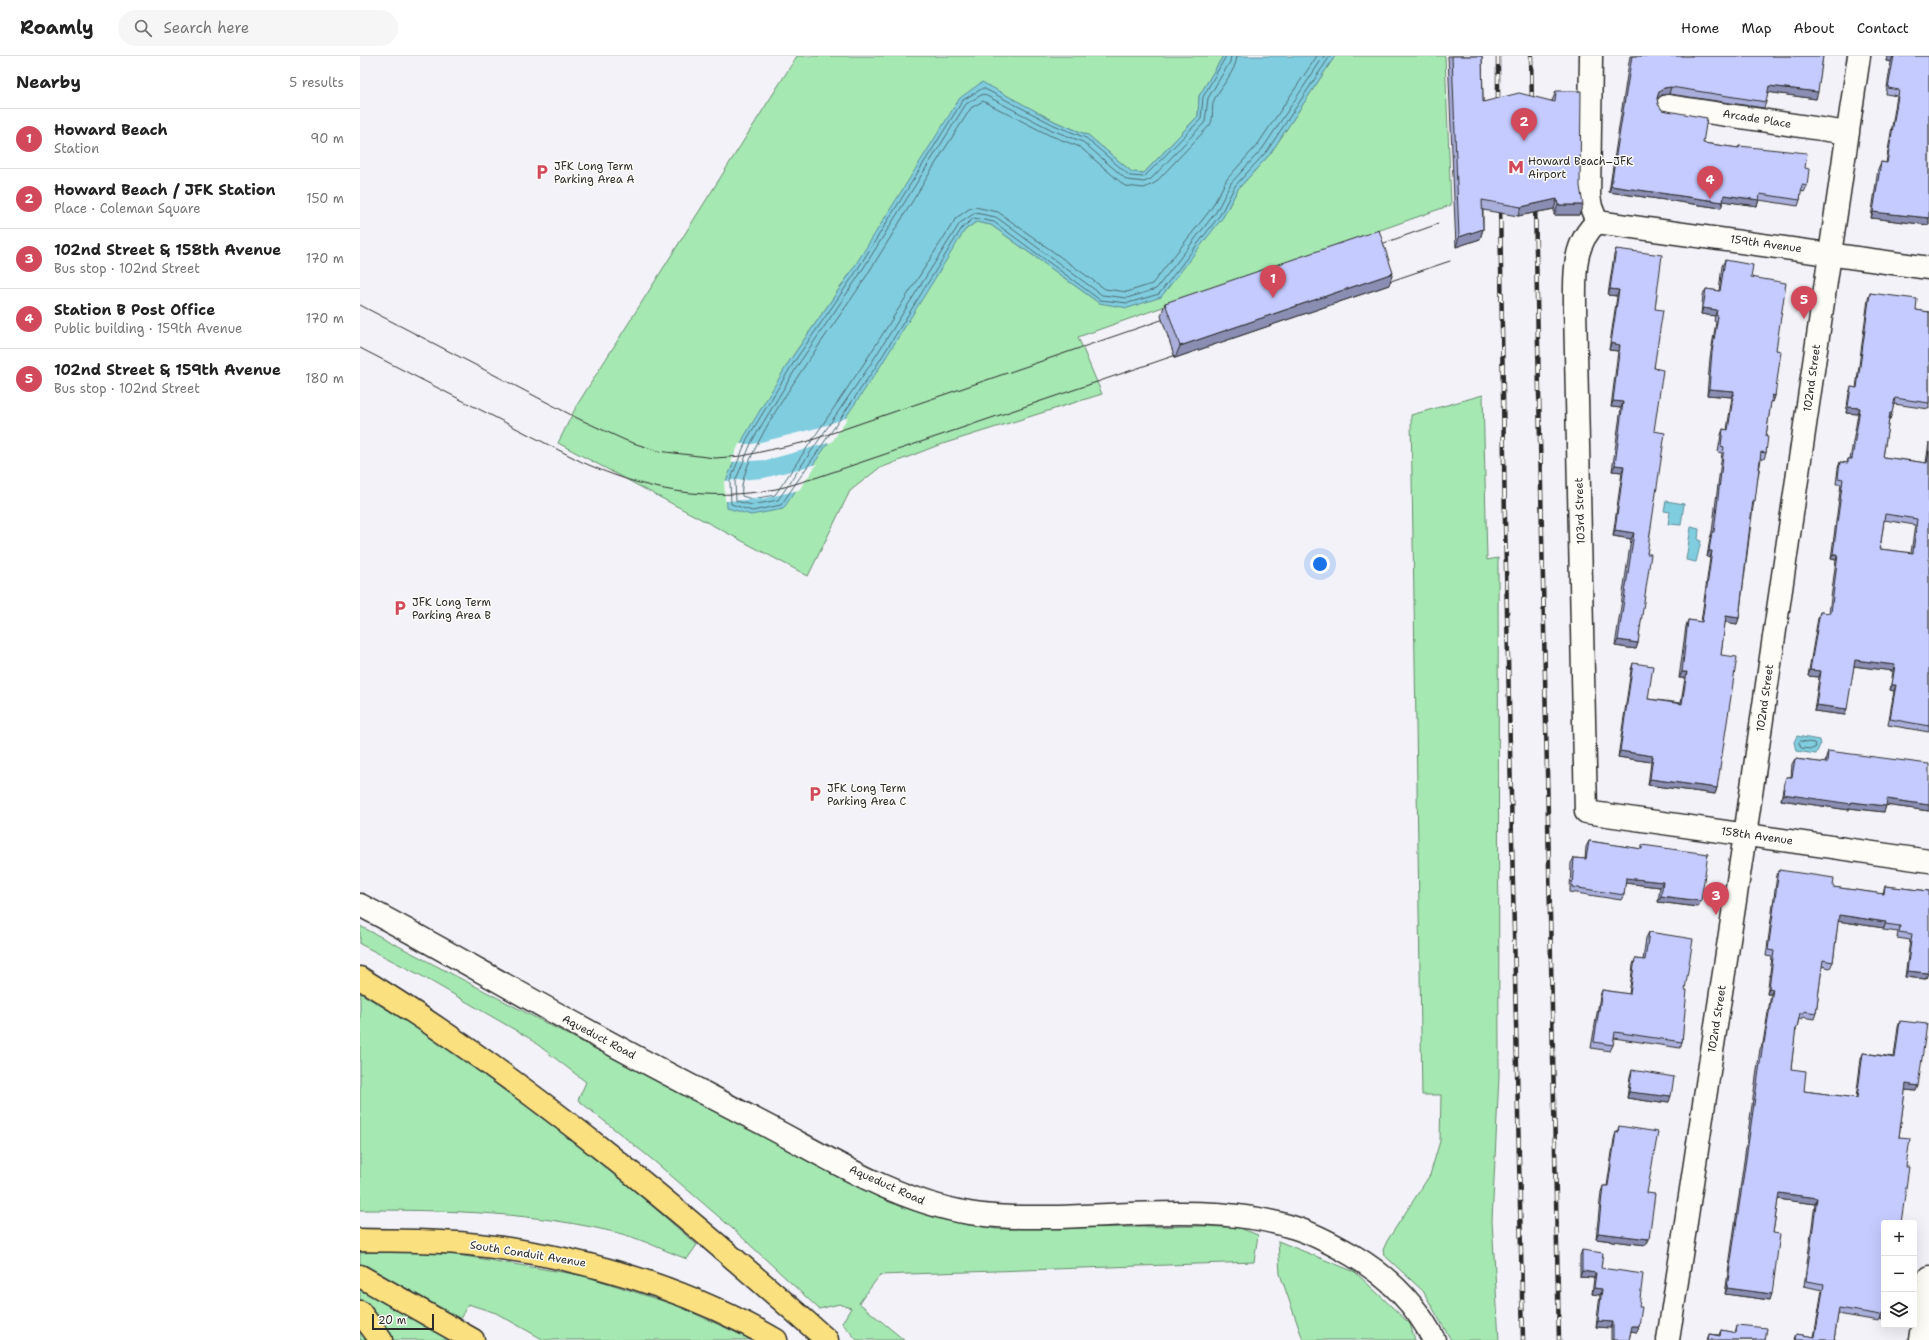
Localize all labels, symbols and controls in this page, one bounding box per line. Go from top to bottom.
search box [118,10,398,46]
text: Roamly [20,15,94,40]
icon: search [132,17,154,39]
text: Search here [164,18,249,38]
text: Home [1681,19,1720,37]
text: Map [1742,19,1772,37]
text: About [1794,19,1835,37]
text: Contact [1857,19,1909,37]
text: Nearby [16,71,81,93]
text: 5 results [289,74,344,91]
street label: Arcade Place [1722,106,1792,132]
pin: 2 [1511,108,1537,141]
text: Howard Beach [54,120,168,140]
text: 1 [26,130,32,147]
text: 90 m [310,130,344,147]
text: Station [54,140,99,157]
place label: Howard Beach–JFK Airport [1528,154,1633,182]
metro station icon: Howard Beach–JFK Airport [1507,158,1525,176]
place label: JFK Long Term Parking Area A [554,159,635,187]
parking icon: JFK Long Term Parking Area A [533,163,551,181]
pin: 4 [1697,166,1723,199]
text: Howard Beach / JFK Station [54,180,276,200]
text: 2 [24,190,34,207]
text: 150 m [306,190,344,207]
text: Place · Coleman Square [54,200,201,217]
street label: 159th Avenue [1729,232,1803,256]
text: 102nd Street & 158th Avenue [54,240,281,260]
text: 3 [24,250,34,267]
text: 170 m [306,250,344,267]
text: Bus stop · 102nd Street [54,260,200,277]
pin: 1 [1260,265,1286,298]
pin: 5 [1791,286,1817,319]
text: Station B Post Office [54,300,215,320]
text: 4 [24,310,34,327]
text: 170 m [306,310,344,327]
text: Public building · 159th Avenue [54,320,242,337]
street label: 102nd Street [1800,343,1824,413]
text: 102nd Street & 159th Avenue [54,360,281,380]
text: 5 [25,370,33,387]
text: 180 m [305,370,344,387]
text: Bus stop · 102nd Street [54,380,200,397]
street label: 103rd Street [1571,477,1589,545]
your location [1310,554,1330,574]
place label: JFK Long Term Parking Area B [412,595,492,623]
parking icon: JFK Long Term Parking Area B [391,599,409,617]
street label: 102nd Street [1753,663,1777,733]
place label: JFK Long Term Parking Area C [827,781,907,809]
parking icon: JFK Long Term Parking Area C [806,785,824,803]
street label: 158th Avenue [1720,824,1794,848]
pin: 3 [1703,882,1729,915]
street label: 102nd Street [1704,984,1730,1054]
street label: Aqueduct Road [560,1011,638,1063]
street label: Aqueduct Road [847,1162,927,1208]
map controls [1881,1220,1917,1328]
button: + [1881,1220,1917,1256]
street label: South Conduit Avenue [469,1237,587,1271]
button: − [1881,1256,1917,1292]
button: layers [1881,1292,1917,1328]
scale bar [372,1312,434,1331]
text: 20 m [378,1313,406,1328]

